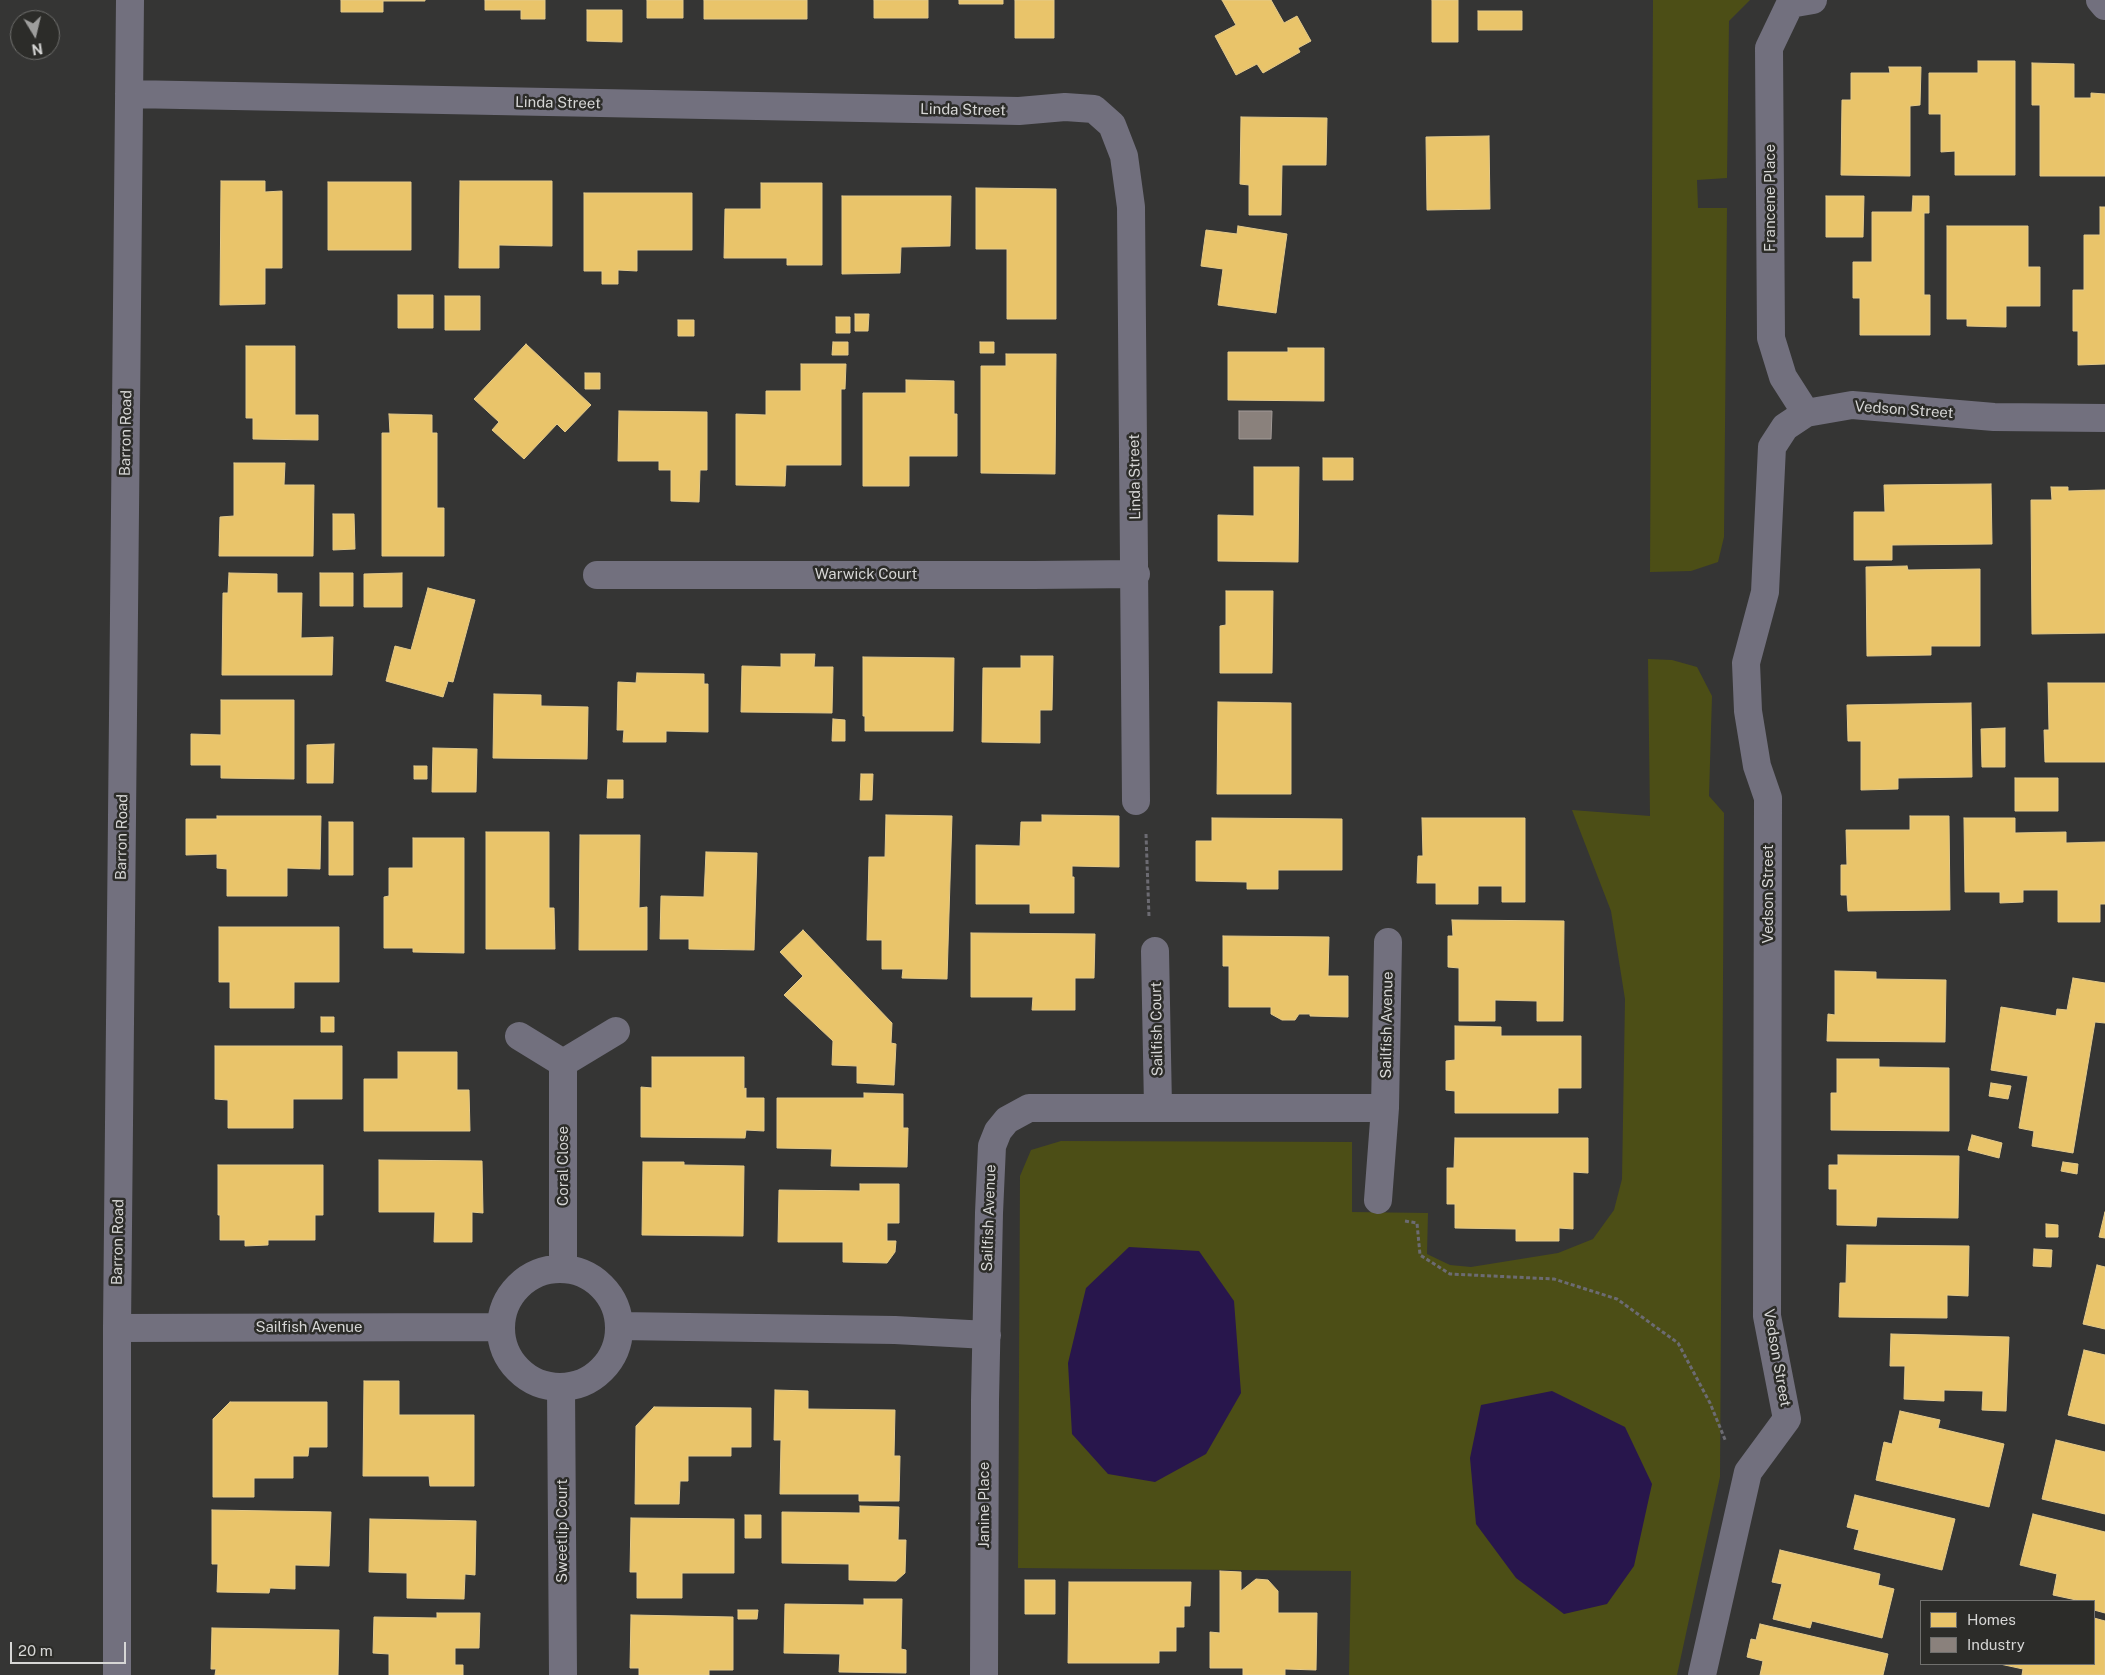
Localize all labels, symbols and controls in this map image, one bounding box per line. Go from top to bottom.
north arrow [10,10,60,60]
text: N [31,40,44,58]
street label: Linda Street [515,93,601,113]
street label: Linda Street [920,100,1006,120]
street label: Francene Place [1761,144,1779,252]
street label: Barron Road [116,390,136,476]
street label: Vedson Street [1854,398,1954,422]
street label: Linda Street [1125,434,1145,520]
street label: Warwick Court [815,565,917,583]
street label: Barron Road [112,794,132,880]
street label: Vedson Street [1759,844,1777,944]
street label: Sailfish Avenue [1377,971,1397,1079]
street label: Sailfish Court [1147,982,1167,1076]
street label: Coral Close [554,1126,572,1206]
street label: Sailfish Avenue [978,1164,1000,1272]
street label: Barron Road [108,1199,128,1285]
street label: Vedson Street [1760,1308,1794,1408]
street label: Sailfish Avenue [255,1318,363,1336]
street label: Janine Place [975,1462,993,1548]
street label: Sweetlip Court [553,1479,571,1583]
legend [1920,1600,2095,1665]
text: Homes [1967,1611,2016,1628]
scale bar [12,1632,129,1664]
text: Industry [1967,1636,2025,1653]
text: 20 m [18,1642,53,1659]

